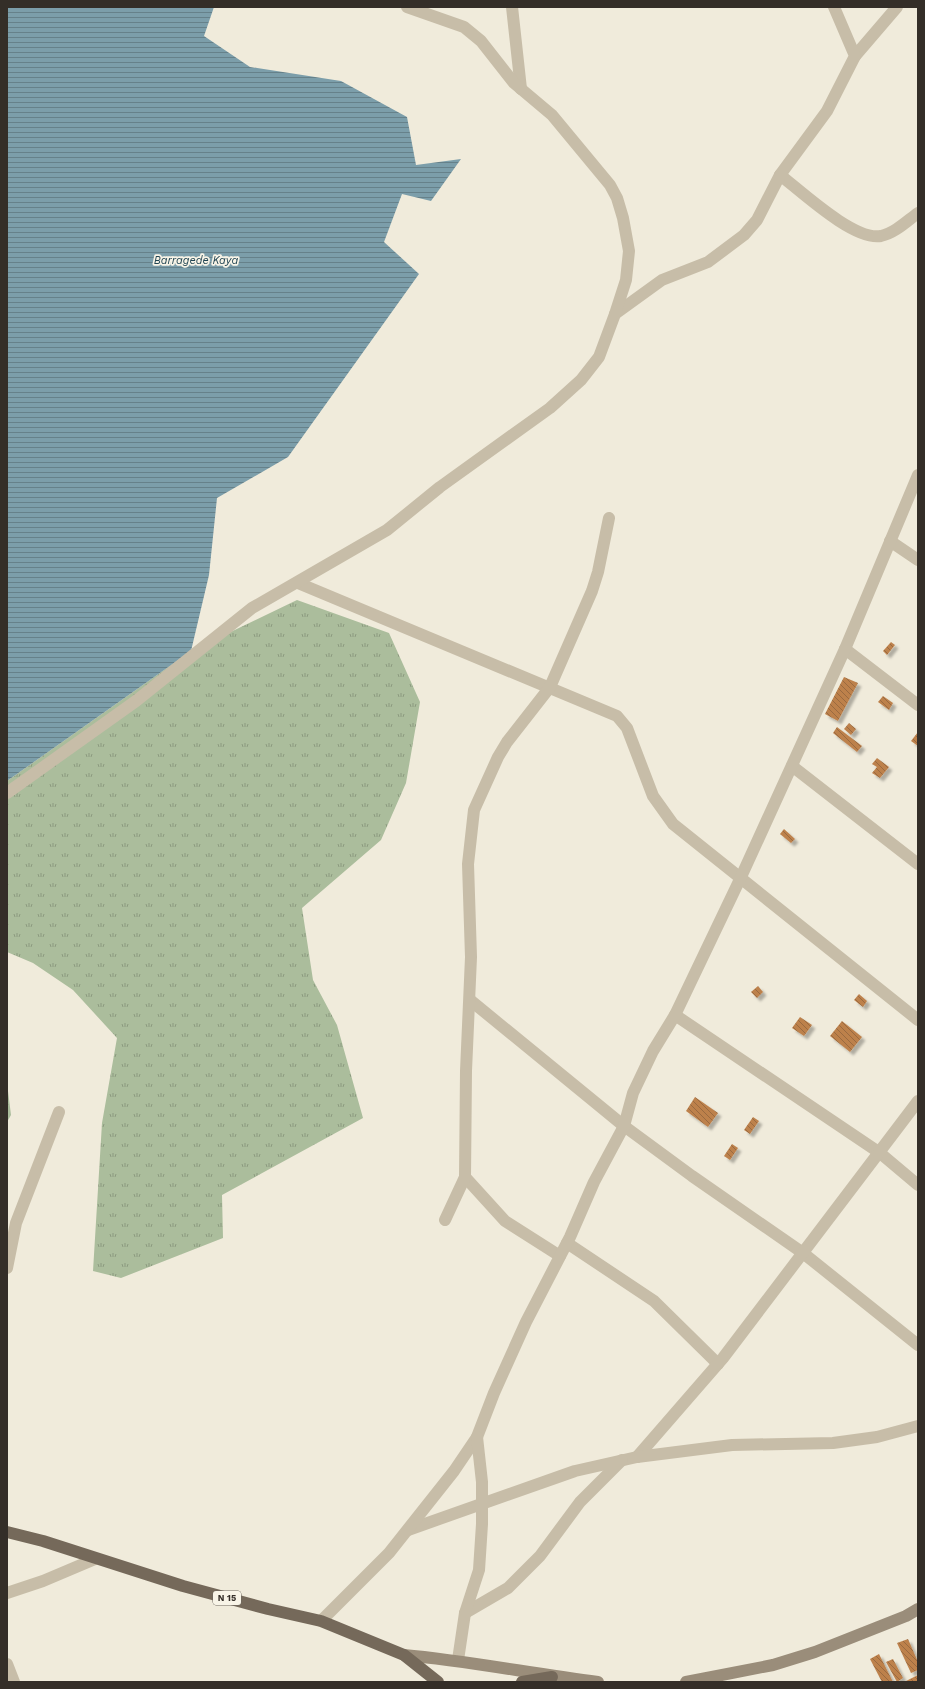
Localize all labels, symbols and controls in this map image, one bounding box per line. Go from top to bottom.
water label: Barragede Kaya [154,254,239,267]
road number: N 15 [213,1591,241,1605]

